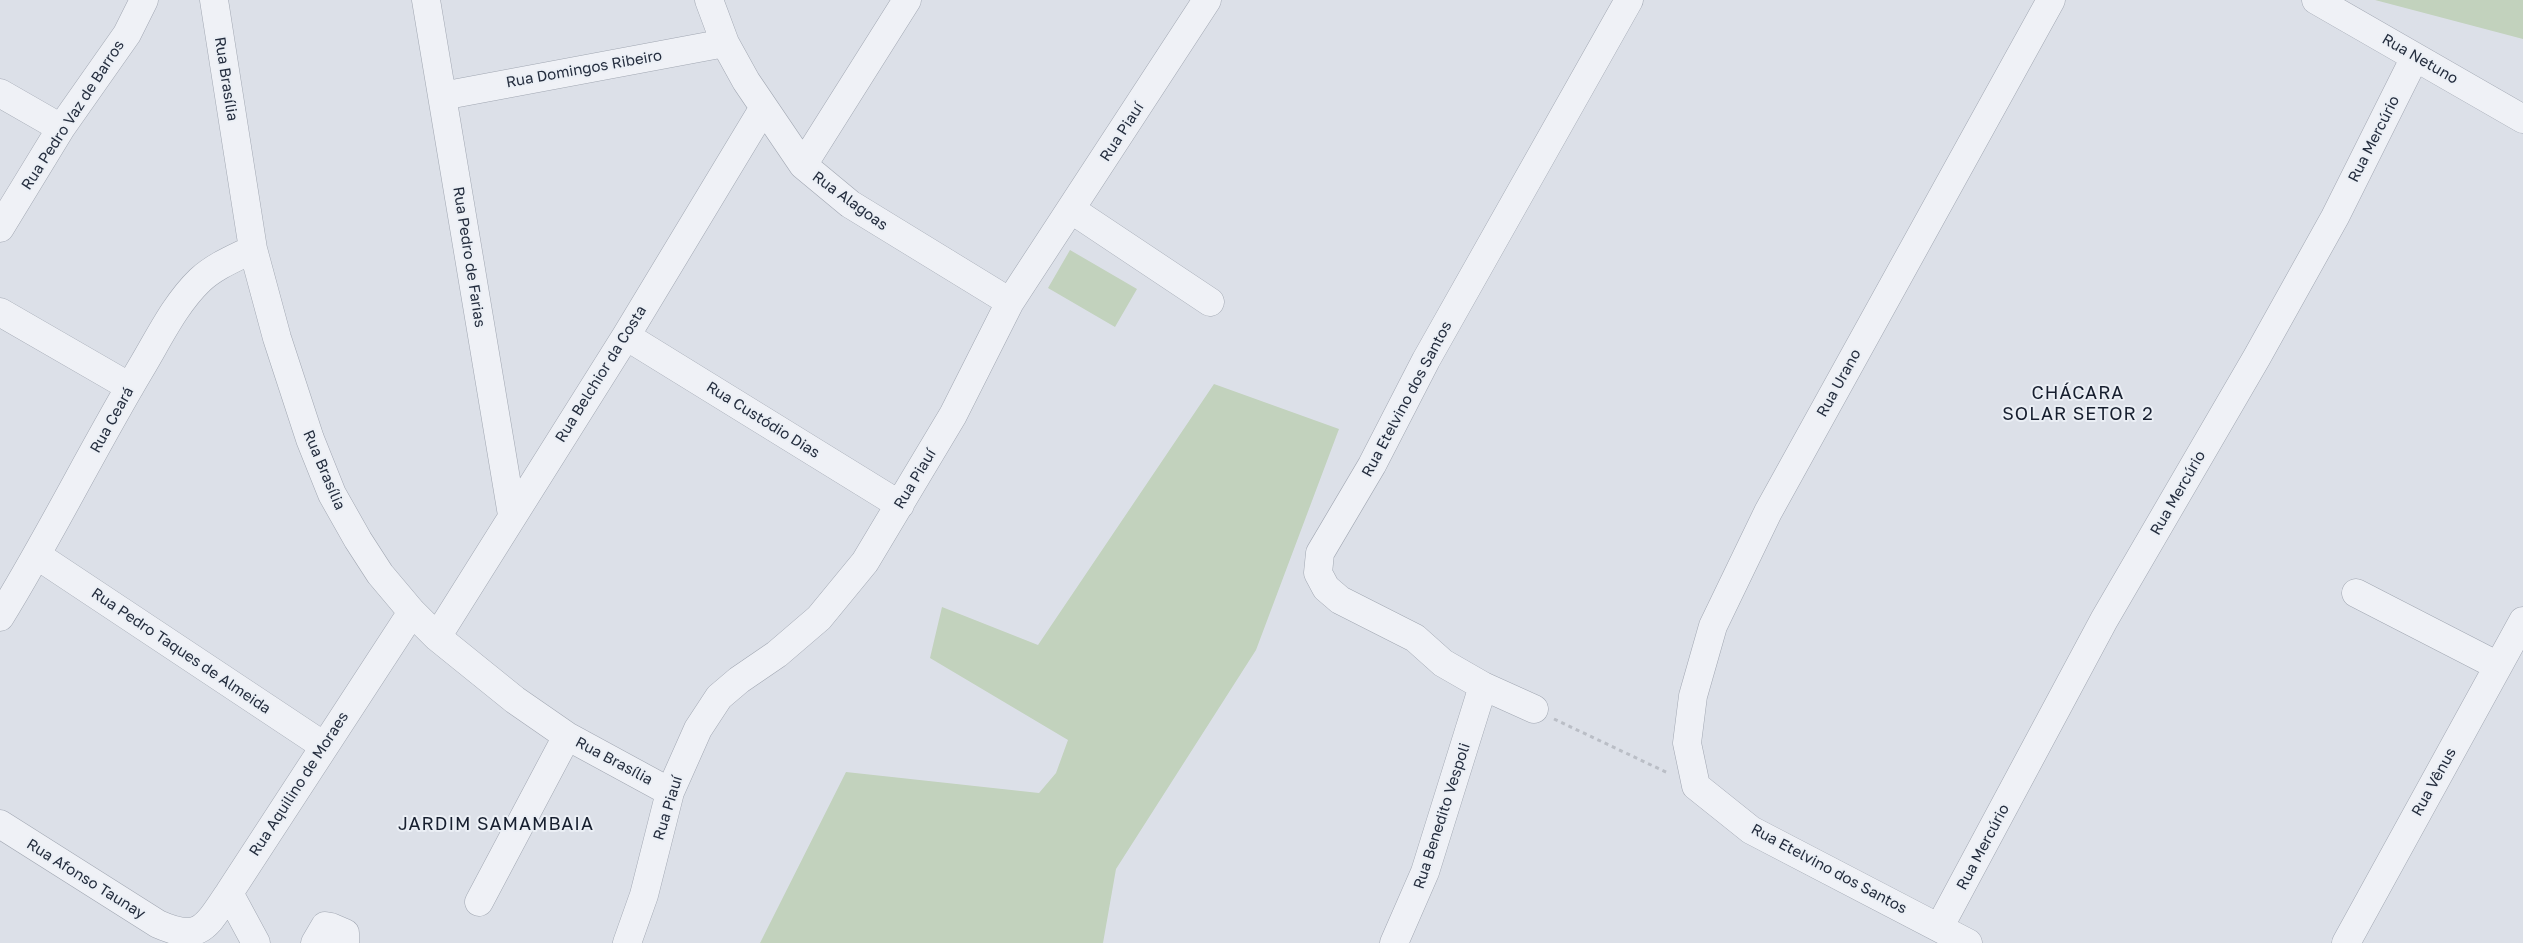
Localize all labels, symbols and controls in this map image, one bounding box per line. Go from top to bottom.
street label: Rua Netuno [2379,30,2461,88]
street label: Rua Brasília [210,36,242,122]
street label: Rua Pedro Vaz de Barros [18,37,128,193]
street label: Rua Domingos Ribeiro [505,46,663,92]
street label: Rua Mercúrio [2345,93,2403,185]
street label: Rua Piauí [1096,99,1148,165]
street label: Rua Alagoas [809,168,891,234]
street label: Rua Pedro de Farias [449,185,489,329]
street label: Rua Belchior da Costa [552,302,650,446]
street label: Rua Etelvino dos Santos [1358,318,1456,480]
street label: Rua Urano [1813,346,1865,420]
street label: Rua Custódio Dias [703,378,823,462]
district label: CHÁCARA SOLAR SETOR 2 [2001,382,2155,424]
street label: Rua Ceará [86,384,138,456]
street label: Rua Brasília [299,427,349,513]
street label: Rua Piauí [890,446,940,512]
street label: Rua Mercúrio [2147,448,2209,538]
street label: Rua Pedro Taques de Almeida [88,584,274,718]
street label: Rua Aquilino de Moraes [246,708,352,860]
street label: Rua Brasília [572,733,656,789]
street label: Rua Benedito Vespoli [1410,741,1474,891]
street label: Rua Vênus [2408,745,2460,819]
street label: Rua Piauí [650,774,686,842]
street label: Rua Mercúrio [1953,801,2013,893]
district label: JARDIM SAMAMBAIA [396,813,596,835]
street label: Rua Etelvino dos Santos [1748,820,1910,918]
street label: Rua Afonso Taunay [23,835,149,923]

